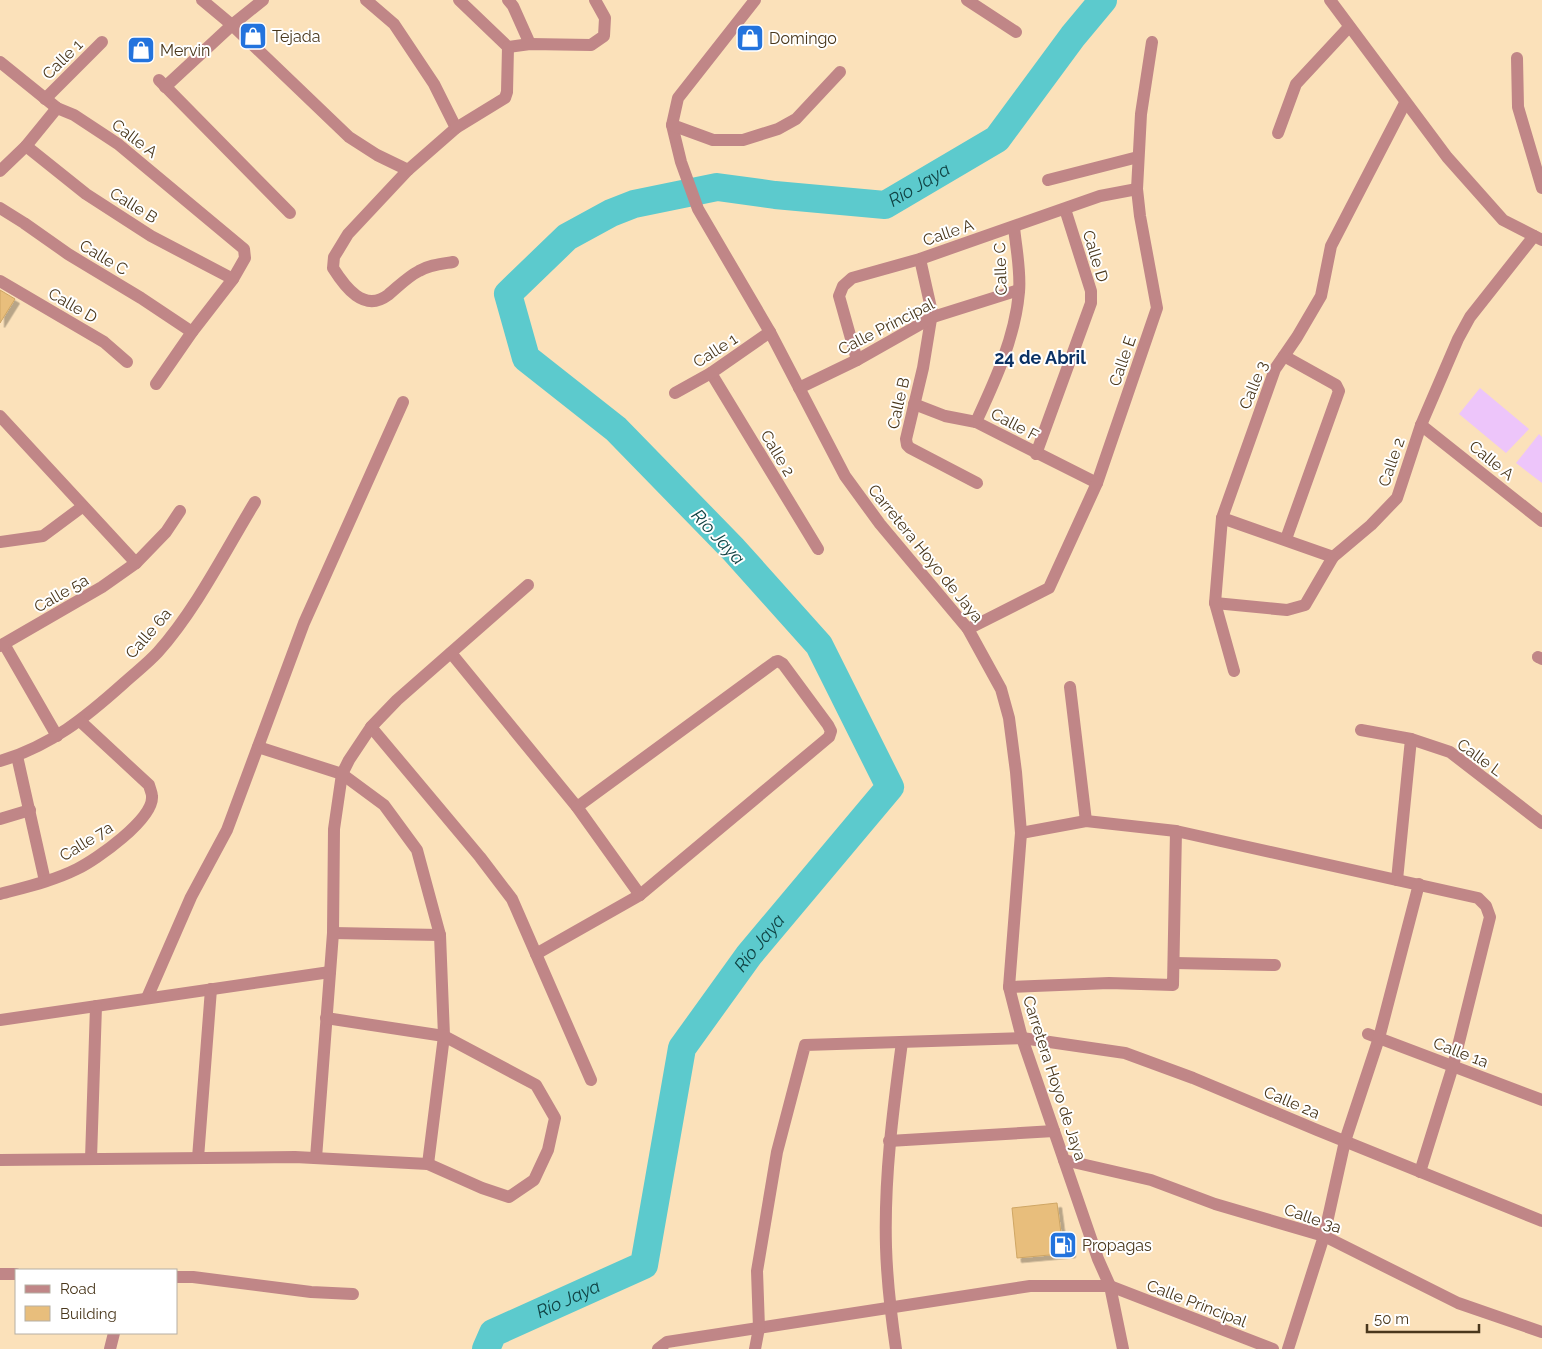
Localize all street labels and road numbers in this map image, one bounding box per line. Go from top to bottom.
street label: Calle 1 [38,35,86,83]
street label: Calle A [108,115,161,162]
street label: Calle B [106,183,161,227]
street label: Calle A [920,215,976,250]
street label: Calle D [1079,228,1112,284]
street label: Calle C [76,236,131,279]
street label: Calle C [990,242,1011,296]
street label: Calle D [45,284,101,327]
street label: Calle Principal [835,294,938,359]
street label: Calle 1 [690,329,741,372]
street label: Calle E [1105,333,1140,389]
street label: Calle 3 [1235,358,1272,412]
street label: Calle B [883,375,914,431]
street label: Calle F [988,404,1042,445]
street label: Calle 2 [756,427,799,480]
street label: Calle 2 [1374,435,1409,489]
street label: Calle A [1465,437,1518,484]
street label: Carretera Hoyo de Jaya [864,480,987,626]
street label: Calle 5a [31,570,92,616]
street label: Calle 6a [121,604,175,662]
street label: Calle L [1453,735,1507,781]
street label: Calle 7a [56,818,116,865]
street label: Carretera Hoyo de Jaya [1019,993,1090,1163]
street label: Calle 1a [1431,1033,1491,1072]
street label: Calle 2a [1261,1082,1323,1123]
street label: Calle 3a [1282,1200,1344,1237]
street label: Calle Principal [1144,1276,1250,1331]

